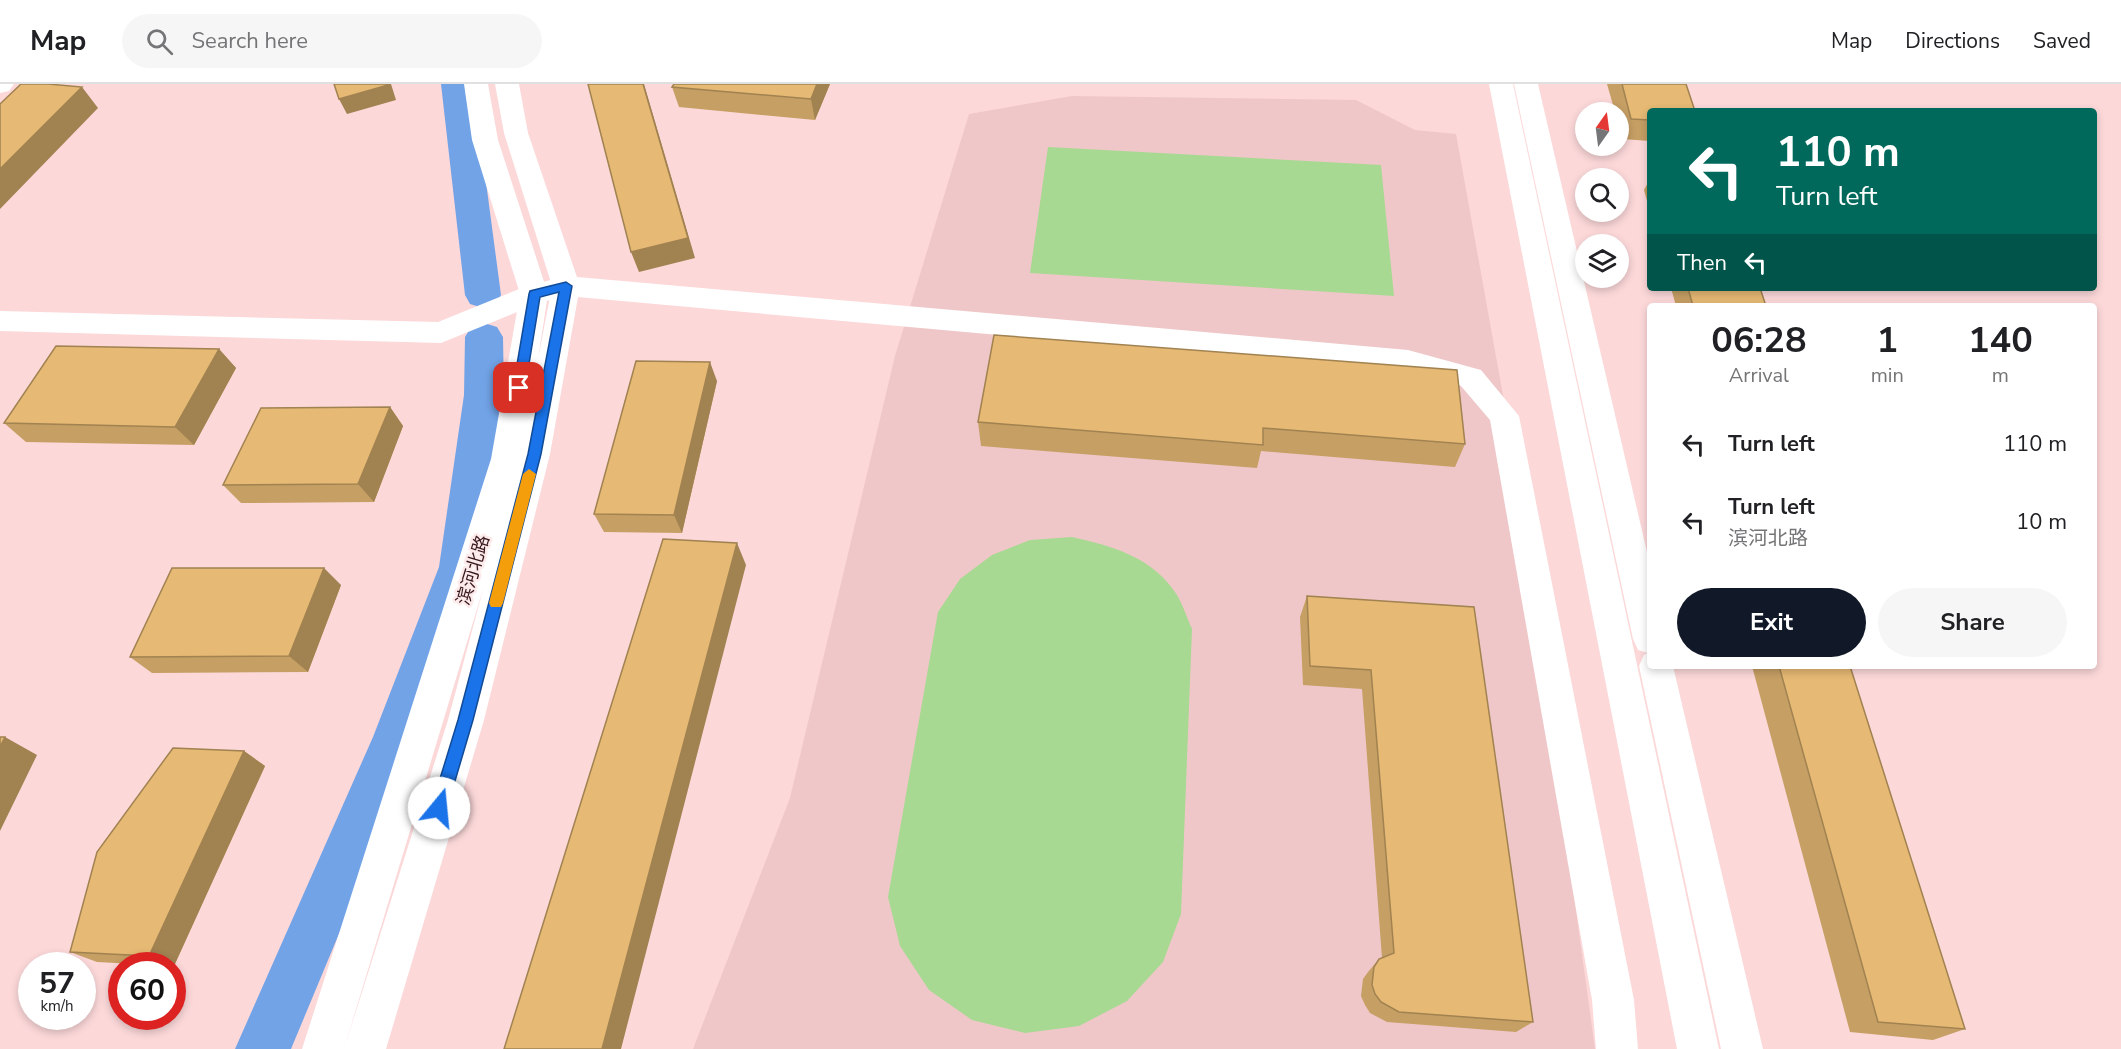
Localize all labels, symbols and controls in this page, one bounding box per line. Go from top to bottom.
search box [122,14,542,68]
text: Map [30,22,86,60]
icon: search [143,25,176,58]
text: Search here [191,26,308,56]
text: Map [1831,27,1872,55]
text: Directions [1905,27,2000,55]
text: Saved [2033,27,2091,55]
north arrow [1575,102,1629,156]
map controls [1575,102,1629,288]
text: 110 m [1776,124,1900,181]
icon: left [1677,132,1755,210]
button: search [1575,168,1629,222]
text: Turn left [1776,178,1877,215]
button: layers [1575,234,1629,288]
icon: left [1739,246,1772,279]
text: Then [1677,248,1727,278]
text: 06:28 [1711,316,1807,365]
text: 1 [1876,316,1898,365]
text: 140 [1968,316,2033,365]
pin [493,362,544,413]
text: Arrival [1729,362,1789,389]
text: min [1871,362,1904,389]
text: m [1992,362,2009,389]
icon: arrive [502,371,535,404]
icon: left [1677,428,1710,461]
text: Turn left [1728,429,1815,459]
text: 110 m [2003,429,2067,459]
text: Turn left [1728,492,1815,522]
icon: left [1677,506,1710,539]
text: 10 m [2016,507,2067,537]
text: 滨河北路 [1728,525,1808,552]
street label: 滨河北路 [451,532,495,608]
button: Exit [1677,588,1866,657]
button: Share [1878,588,2067,657]
position arrow [407,776,471,840]
speed limit sign: 60 [108,952,186,1030]
text: 57 [39,963,75,1004]
text: km/h [40,996,74,1016]

